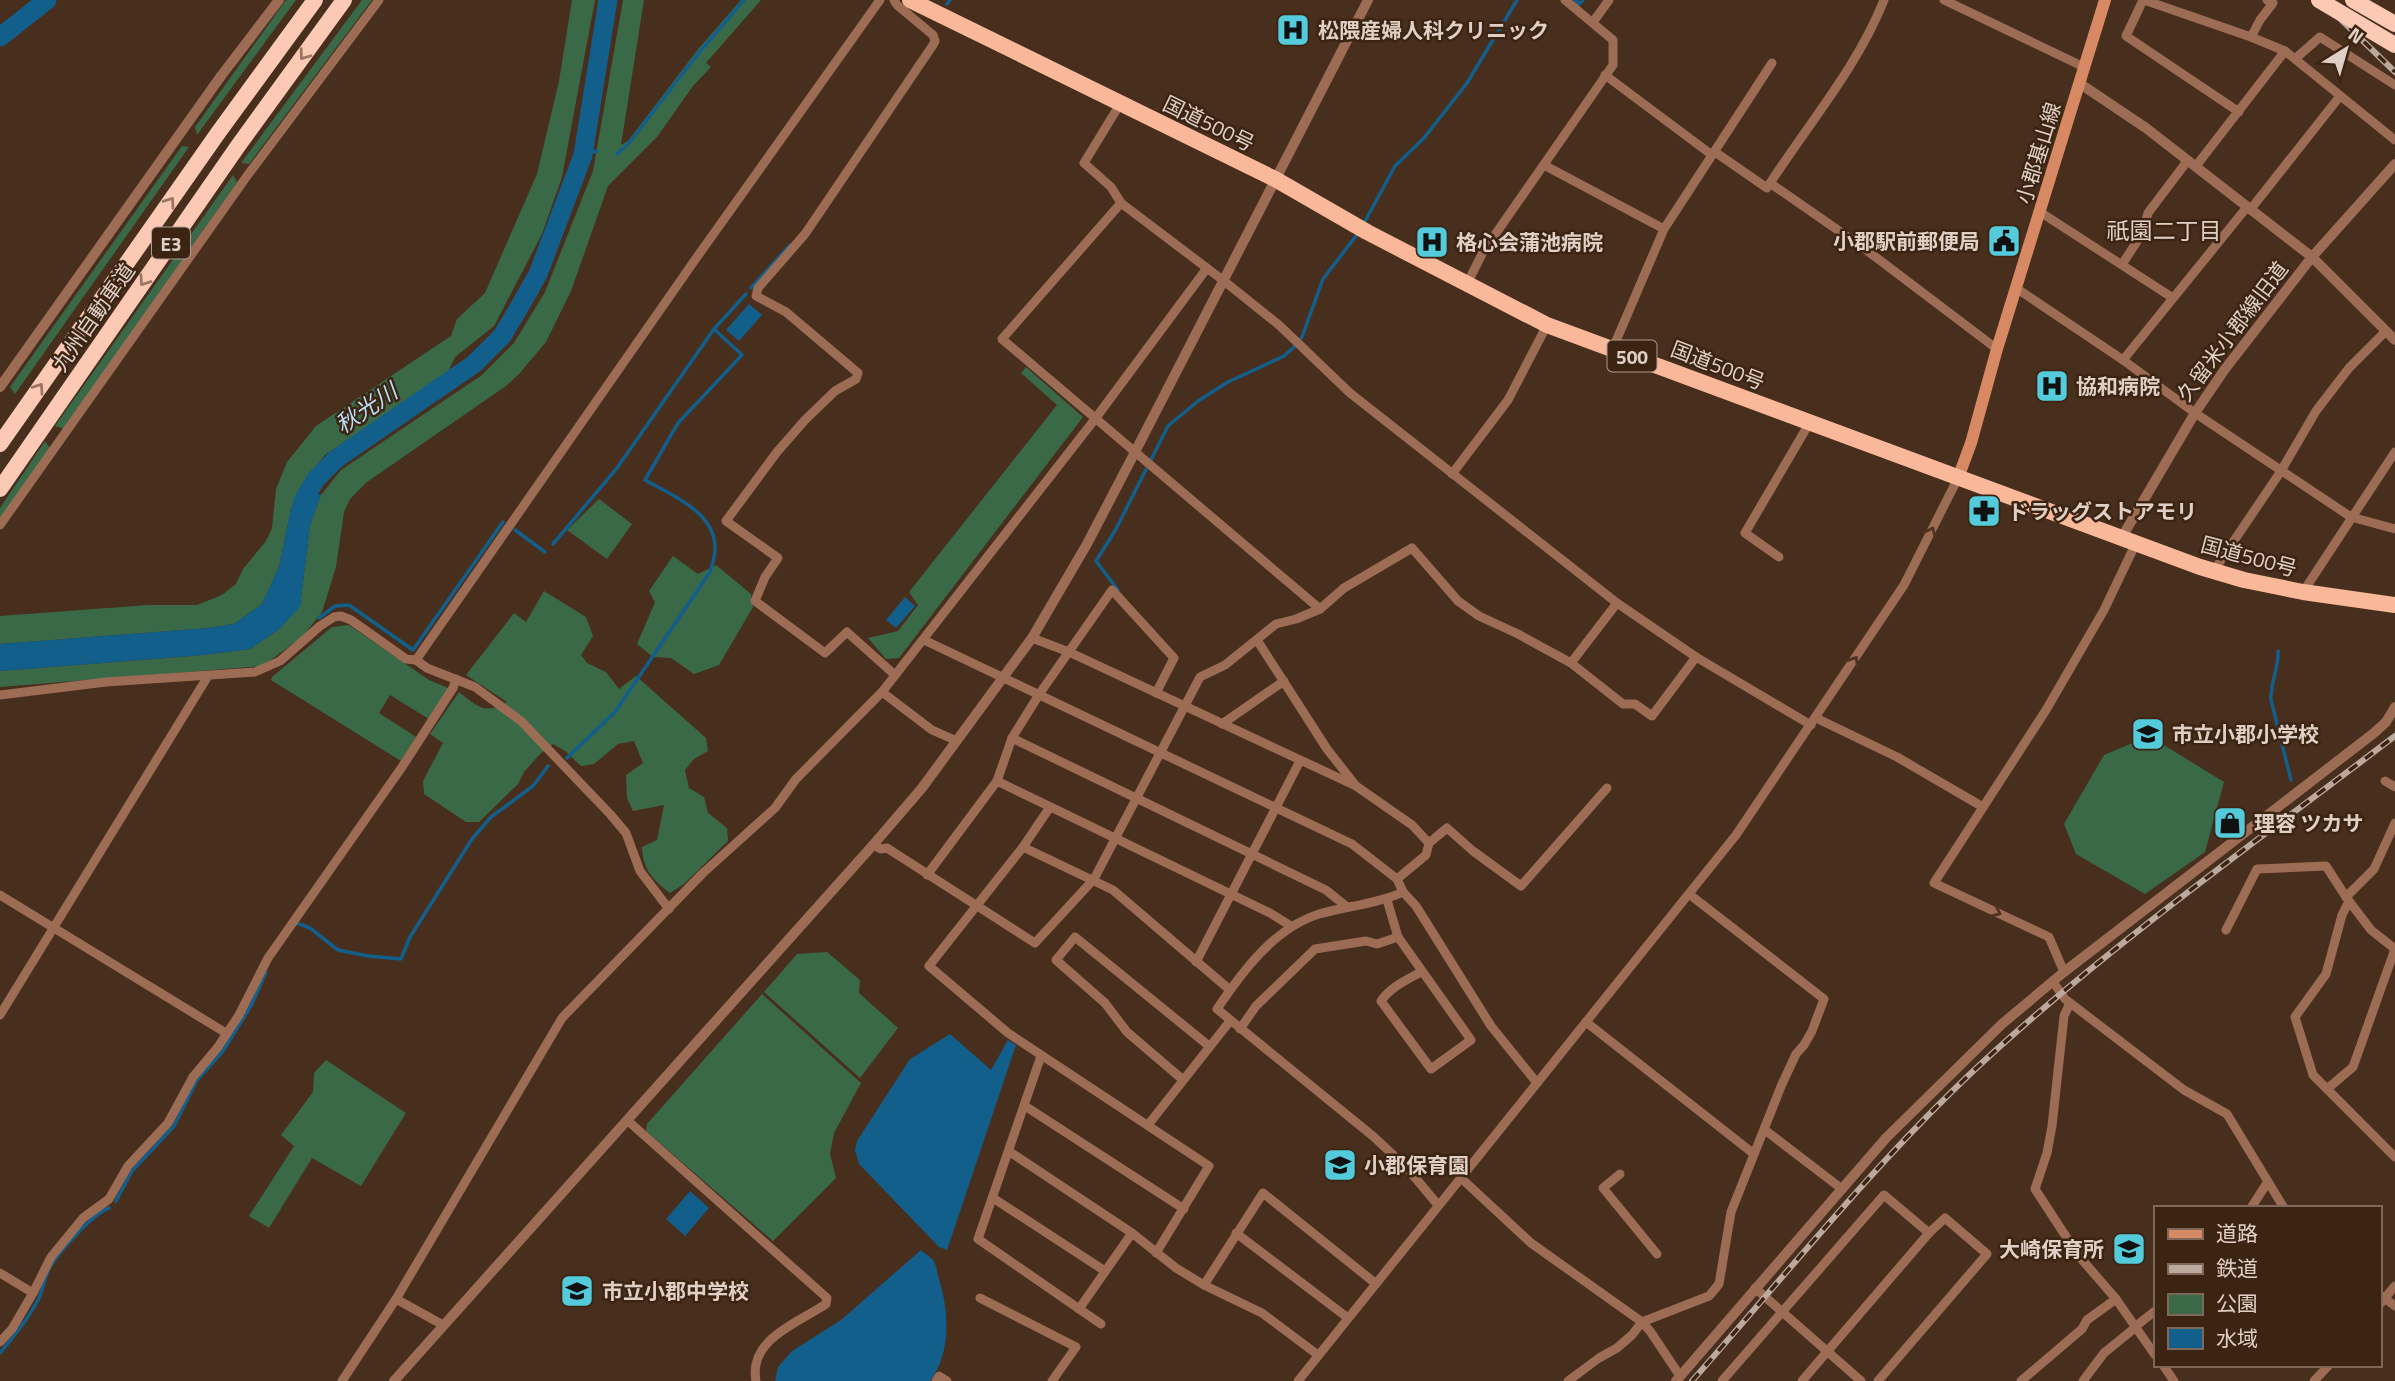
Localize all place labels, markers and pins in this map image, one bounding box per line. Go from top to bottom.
hospital icon: 松隈産婦人科クリニック [1274,11,1312,49]
place label: 松隈産婦人科クリニック [1318,14,1549,46]
public building icon: 小郡駅前郵便局 [1985,222,2023,260]
hospital icon: 格心会蒲池病院 [1413,223,1451,261]
place label: 小郡駅前郵便局 [1833,225,1980,257]
place label: 格心会蒲池病院 [1456,226,1603,258]
hospital icon: 協和病院 [2033,367,2071,405]
place label: 協和病院 [2076,370,2160,402]
pharmacy icon: ドラッグストアモリ [1965,492,2003,530]
place label: ドラッグストアモリ [2008,495,2197,527]
school or university icon: 市立小郡小学校 [2129,715,2167,753]
place label: 市立小郡小学校 [2172,718,2319,750]
shop icon: 理容 ツカサ [2211,804,2249,842]
place label: 理容 ツカサ [2254,807,2364,839]
school or university icon: 小郡保育園 [1321,1146,1359,1184]
place label: 小郡保育園 [1364,1149,1469,1181]
school or university icon: 大崎保育所 [2110,1230,2148,1268]
place label: 大崎保育所 [1999,1233,2104,1265]
school or university icon: 市立小郡中学校 [558,1272,596,1310]
place label: 市立小郡中学校 [602,1275,749,1307]

